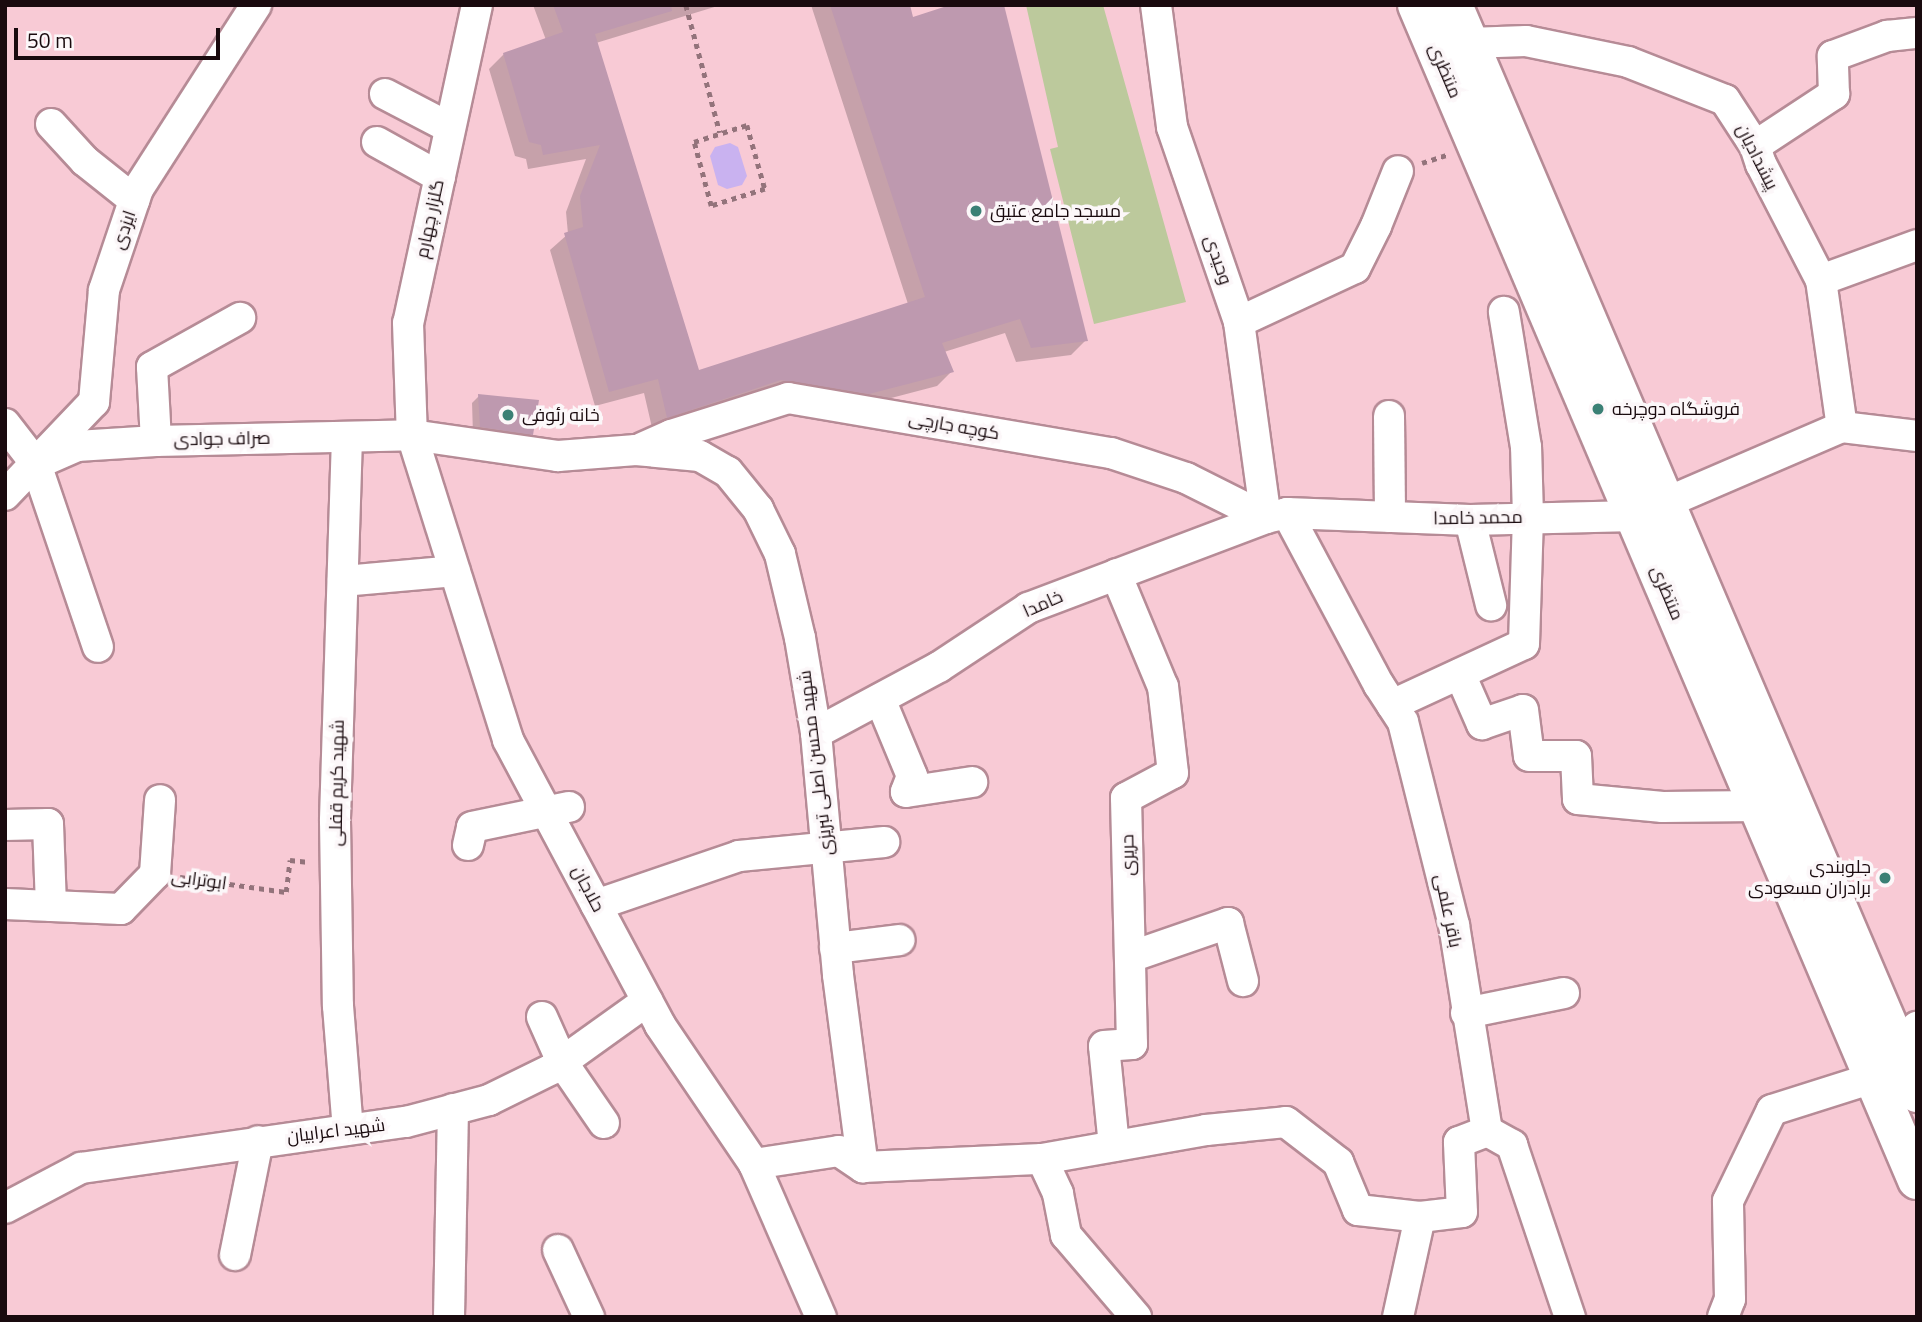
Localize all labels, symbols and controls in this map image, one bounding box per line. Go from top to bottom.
scale bar [18,14,224,58]
text: 50 m [27,24,73,56]
street label: منتظری [1424,40,1466,102]
street label: پیشدادیان [1731,121,1783,193]
street label: گلزار چهارم [411,178,449,260]
place label: مسجد جامع عتیق [990,200,1121,222]
marker: مسجد جامع عتیق [968,203,984,219]
street label: ایزدی [107,208,141,252]
street label: وحیدی [1200,232,1236,288]
place label: فروشگاه دوچرخه [1612,398,1740,420]
marker: فروشگاه دوچرخه [1590,401,1606,417]
place label: خانه رئوفی [522,404,600,426]
marker: خانه رئوفی [500,407,516,423]
street label: کوچه جارچی [907,407,1001,445]
street label: صراف جوادی [173,427,271,451]
street label: محمد خامدا [1433,506,1523,530]
street label: منتظری [1646,562,1688,624]
street label: خامدا [1020,586,1066,622]
street label: شهید محسن اصلی تبریزی [794,669,838,857]
street label: شهید کریم قفلی [325,719,349,847]
street label: حریری [1117,834,1139,876]
place label: جلوبندی برادران مسعودی [1748,857,1871,900]
street label: حلاجان [567,862,609,916]
street label: ابوترابی [170,865,228,895]
marker: جلوبندی برادران مسعودی [1877,870,1893,886]
street label: باقر علمی [1430,872,1466,950]
street label: شهید اعرابیان [286,1114,386,1148]

